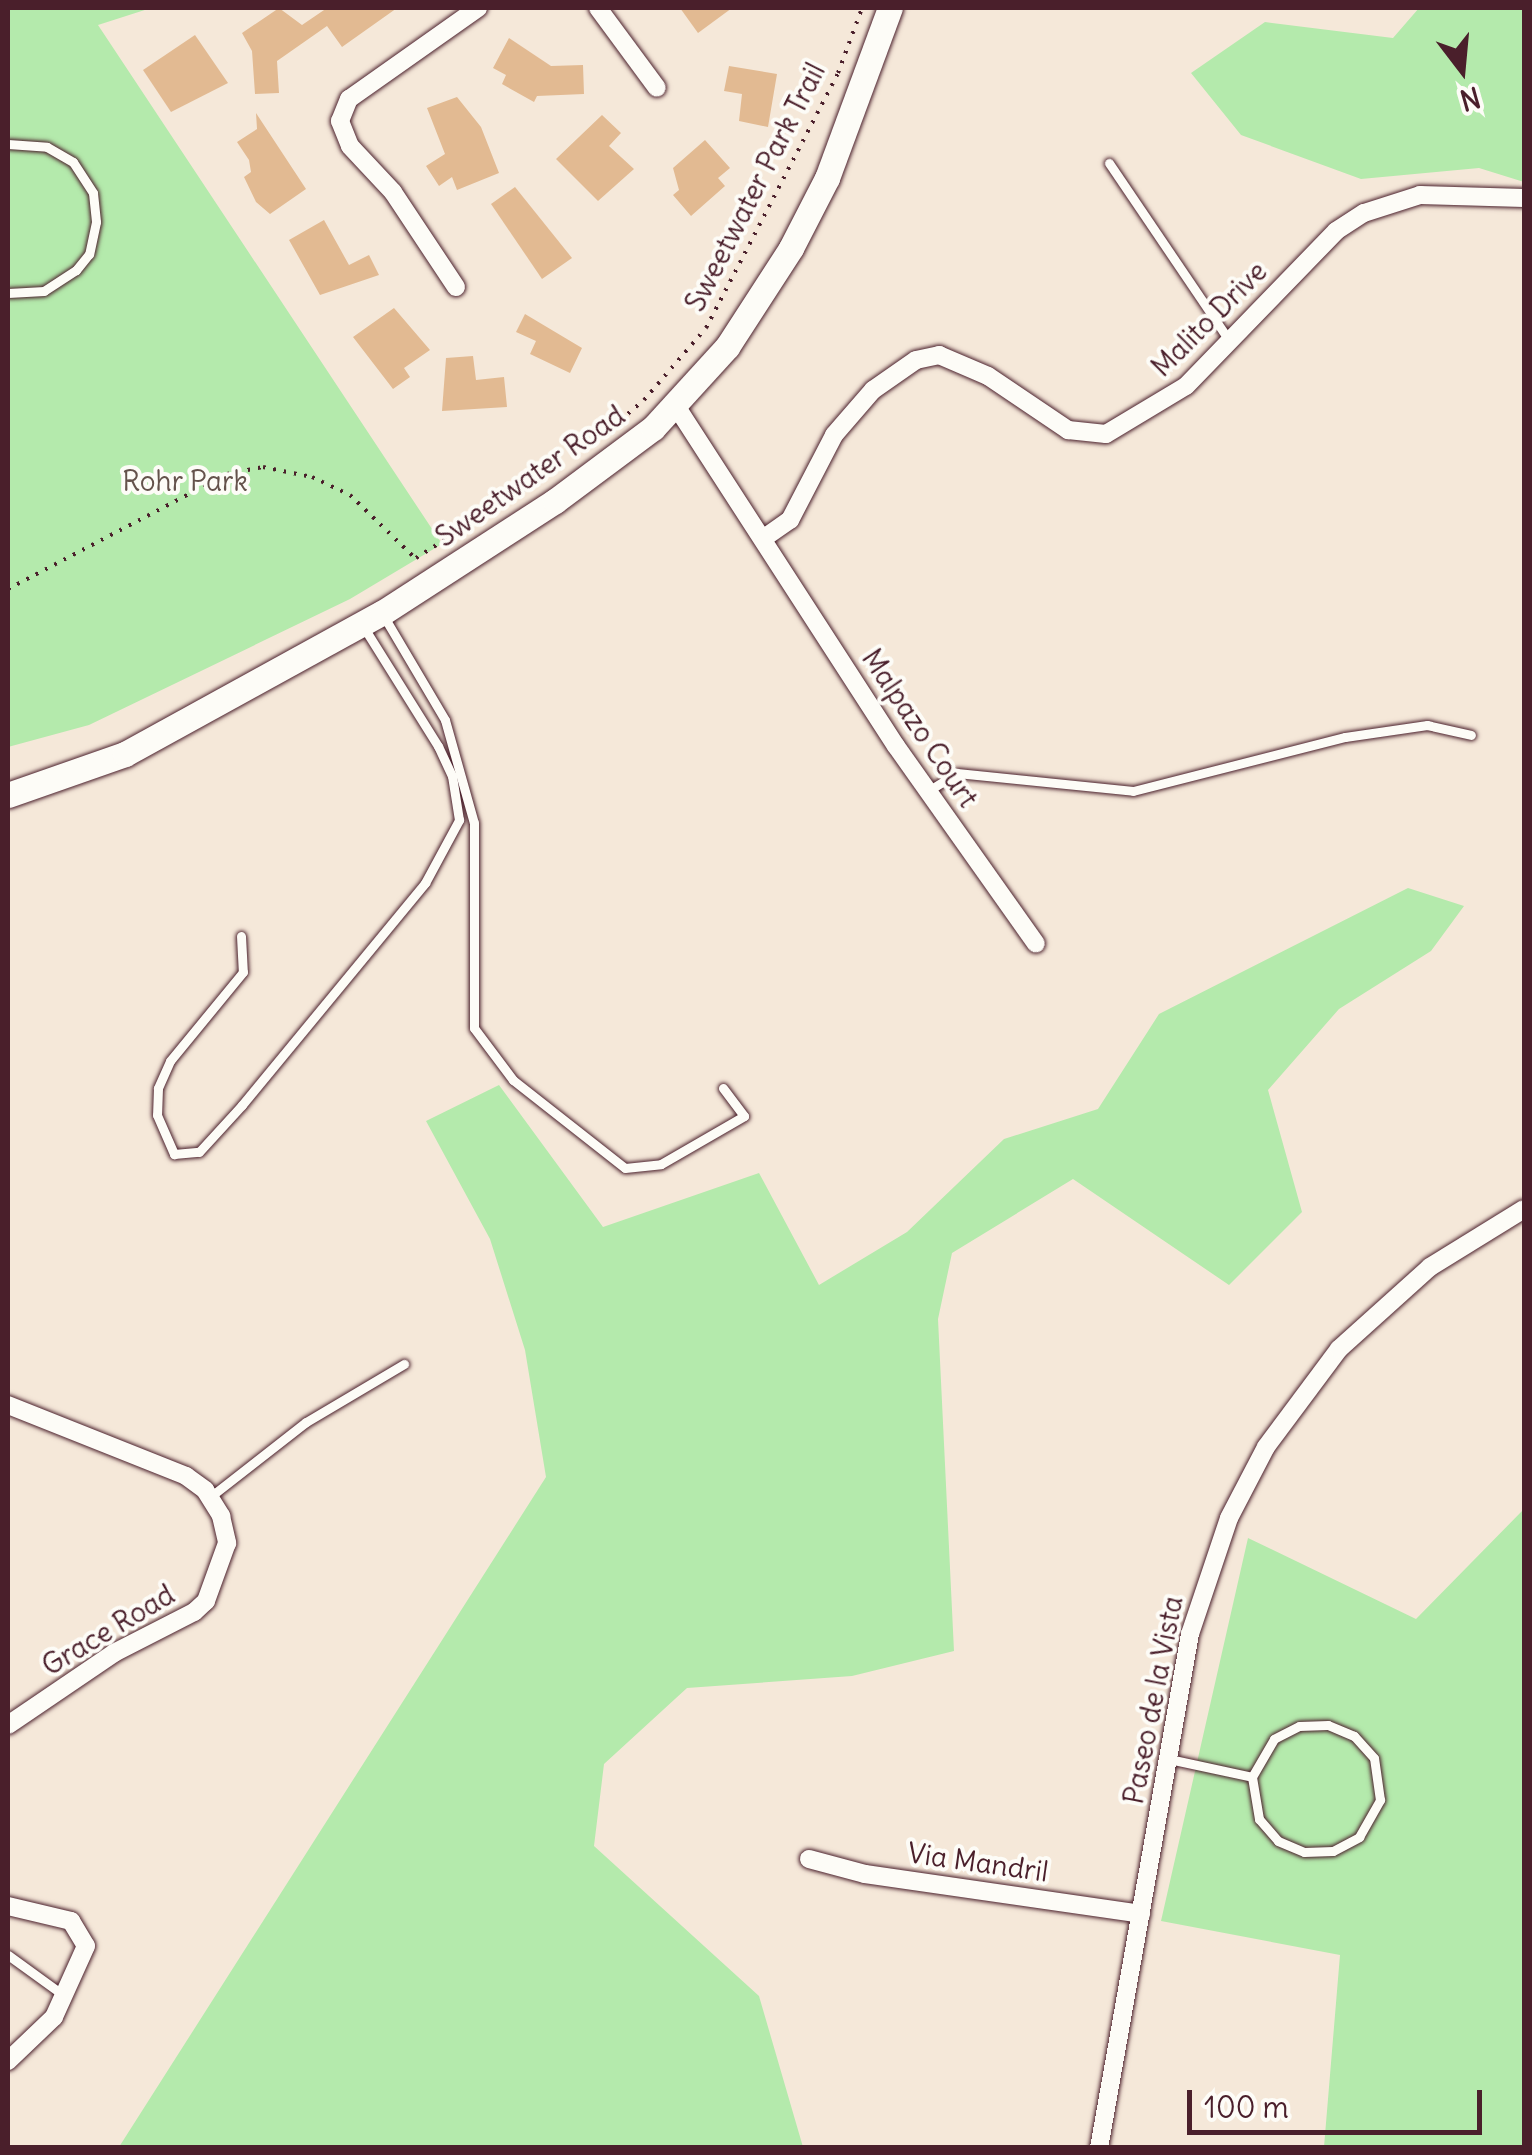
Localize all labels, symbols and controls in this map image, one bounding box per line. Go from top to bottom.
north arrow [1412,20,1512,120]
street label: Sweetwater Park Trail [678,57,832,317]
text: N [1456,79,1485,119]
street label: Malito Drive [1144,254,1274,384]
street label: Sweetwater Road [429,398,631,554]
park label: Rohr Park [122,464,248,498]
street label: Malpazo Court [855,643,985,813]
street label: Grace Road [36,1577,180,1683]
street label: Paseo de la Vista [1116,1593,1190,1807]
street label: Via Mandril [906,1836,1050,1888]
scale bar [1192,2070,1487,2132]
text: 100 m [1204,2088,1289,2126]

